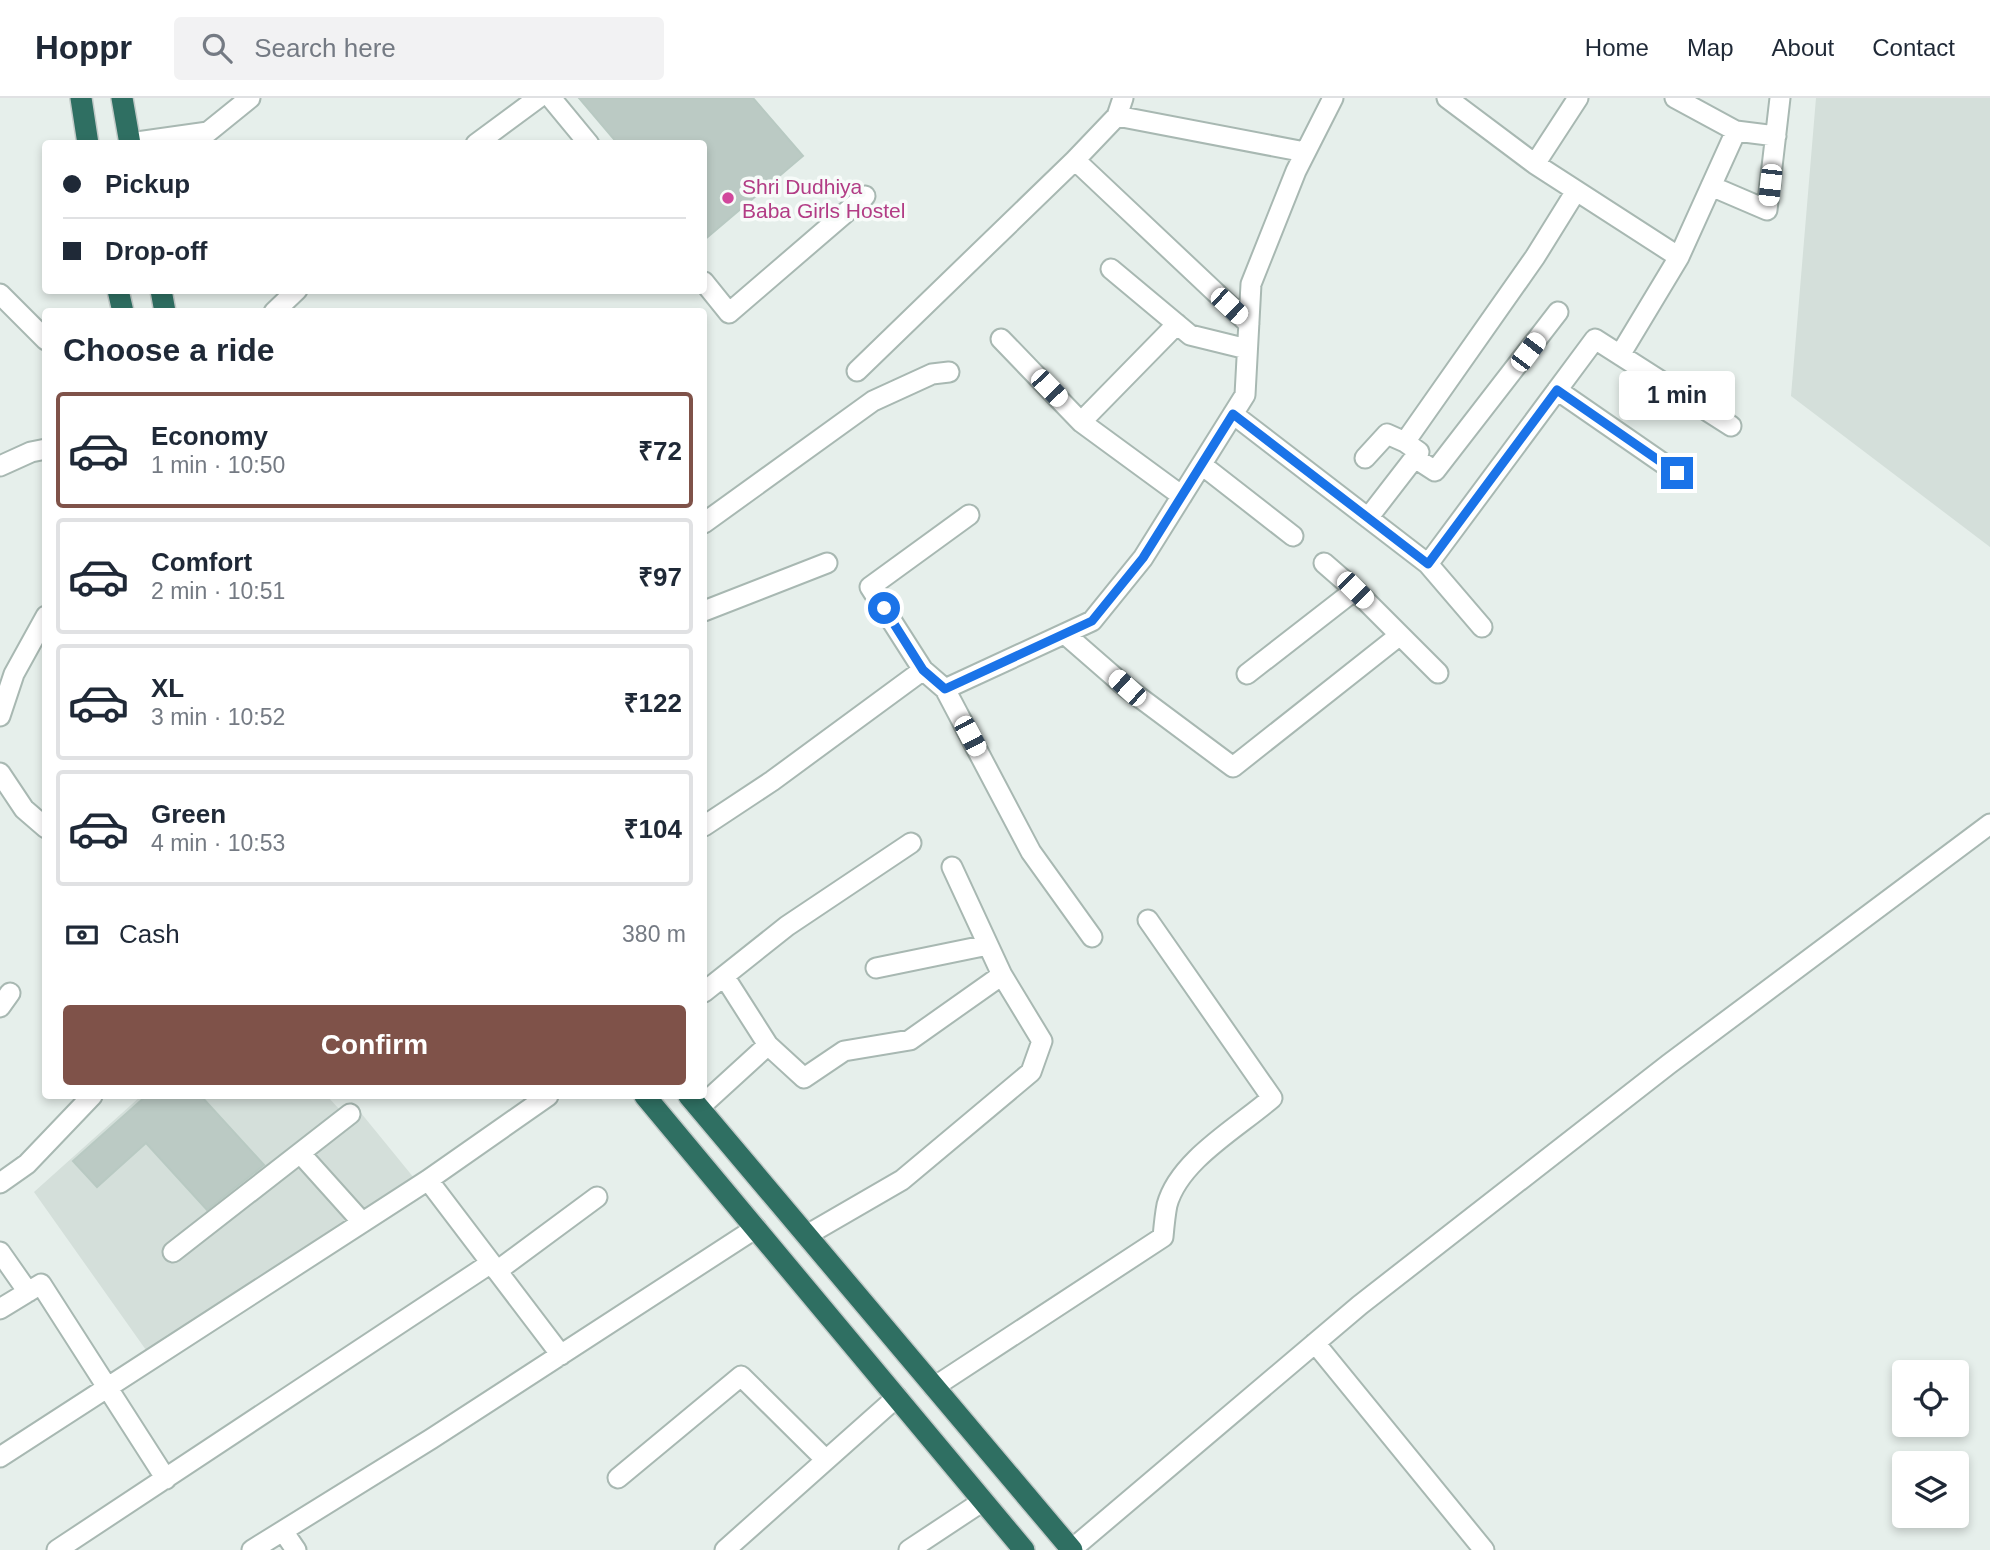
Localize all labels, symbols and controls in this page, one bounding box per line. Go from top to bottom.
search box [174,17,664,80]
text: Hoppr [35,29,132,66]
icon: search [198,29,236,67]
text: Search here [254,33,396,63]
text: Home [1585,34,1649,61]
text: Map [1687,34,1734,61]
text: About [1772,34,1834,61]
text: Contact [1872,34,1955,61]
car [1758,163,1783,207]
text: Pickup [105,169,190,199]
place label: Shri Dudhiya Baba Girls Hostel [742,175,905,222]
marker: Shri Dudhiya Baba Girls Hostel [720,190,736,206]
text: Drop-off [105,236,208,266]
car [1207,284,1252,328]
car [1507,329,1550,375]
text: Choose a ride [63,332,275,368]
car [1027,366,1072,410]
callout: 1 min [1619,372,1735,420]
text: 1 min [1647,382,1707,408]
icon: car [67,419,130,482]
text: Economy [151,421,268,451]
text: ₹72 [638,436,682,466]
text: 1 min · 10:50 [151,452,285,478]
route end [1661,457,1693,489]
icon: car [67,545,130,608]
text: Comfort [151,547,252,577]
text: ₹97 [638,562,682,592]
car [1333,568,1378,612]
text: 2 min · 10:51 [151,578,285,604]
route start [868,592,900,624]
car [1105,666,1150,710]
icon: car [67,671,130,734]
text: XL [151,673,184,703]
text: ₹122 [624,688,682,718]
text: 3 min · 10:52 [151,704,285,730]
car [951,713,990,759]
icon: car [67,797,130,860]
text: Green [151,799,226,829]
text: ₹104 [624,814,682,844]
text: 4 min · 10:53 [151,830,285,856]
icon: cash [63,916,101,954]
text: Cash [119,919,180,949]
text: 380 m [622,921,686,947]
button: Confirm [63,1005,686,1085]
map controls [1892,1360,1969,1528]
button: locate [1892,1360,1969,1437]
button: layers [1892,1451,1969,1528]

